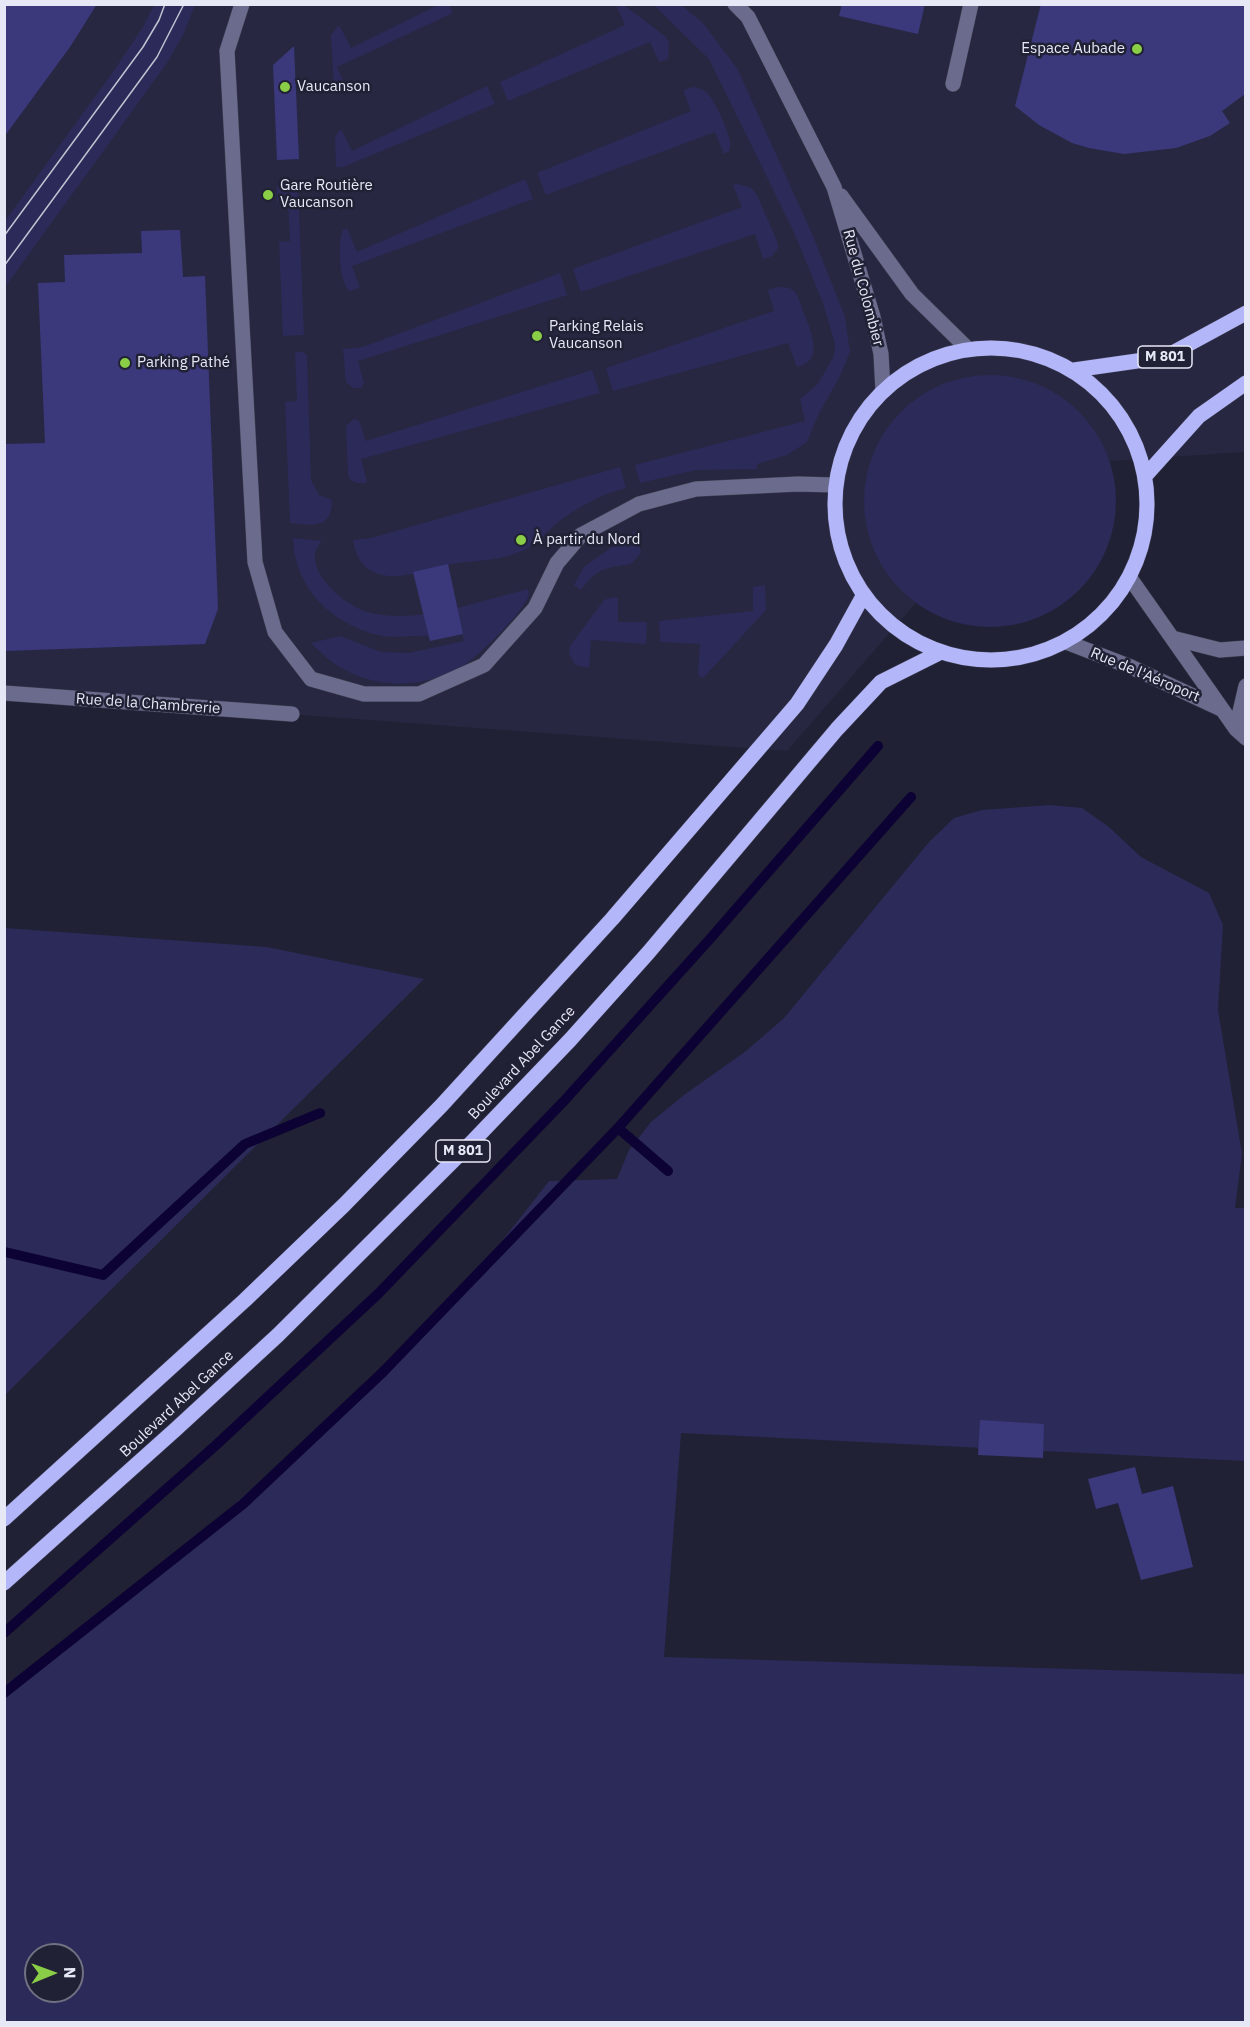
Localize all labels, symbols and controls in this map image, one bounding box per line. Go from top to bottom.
place label: Espace Aubade [1021,40,1125,58]
marker: Espace Aubade [1130,42,1144,56]
place label: Vaucanson [297,78,371,96]
marker: Vaucanson [278,80,292,94]
place label: Gare Routière Vaucanson [280,177,373,212]
marker: Gare Routière Vaucanson [261,188,275,202]
street label: Rue du Colombier [839,228,887,348]
place label: Parking Relais Vaucanson [549,318,644,353]
marker: Parking Relais Vaucanson [530,329,544,343]
road number: M 801 [1138,346,1192,368]
place label: Parking Pathé [137,354,230,372]
marker: Parking Pathé [118,356,132,370]
place label: À partir du Nord [533,531,640,549]
marker: À partir du Nord [514,533,528,547]
street label: Rue de l'Aéroport [1088,644,1202,706]
street label: Rue de la Chambrerie [75,690,221,718]
street label: Boulevard Abel Gance [465,1003,579,1123]
road number: M 801 [436,1140,490,1162]
street label: Boulevard Abel Gance [117,1347,237,1461]
north arrow [24,1943,84,2003]
text: N [60,1967,80,1979]

